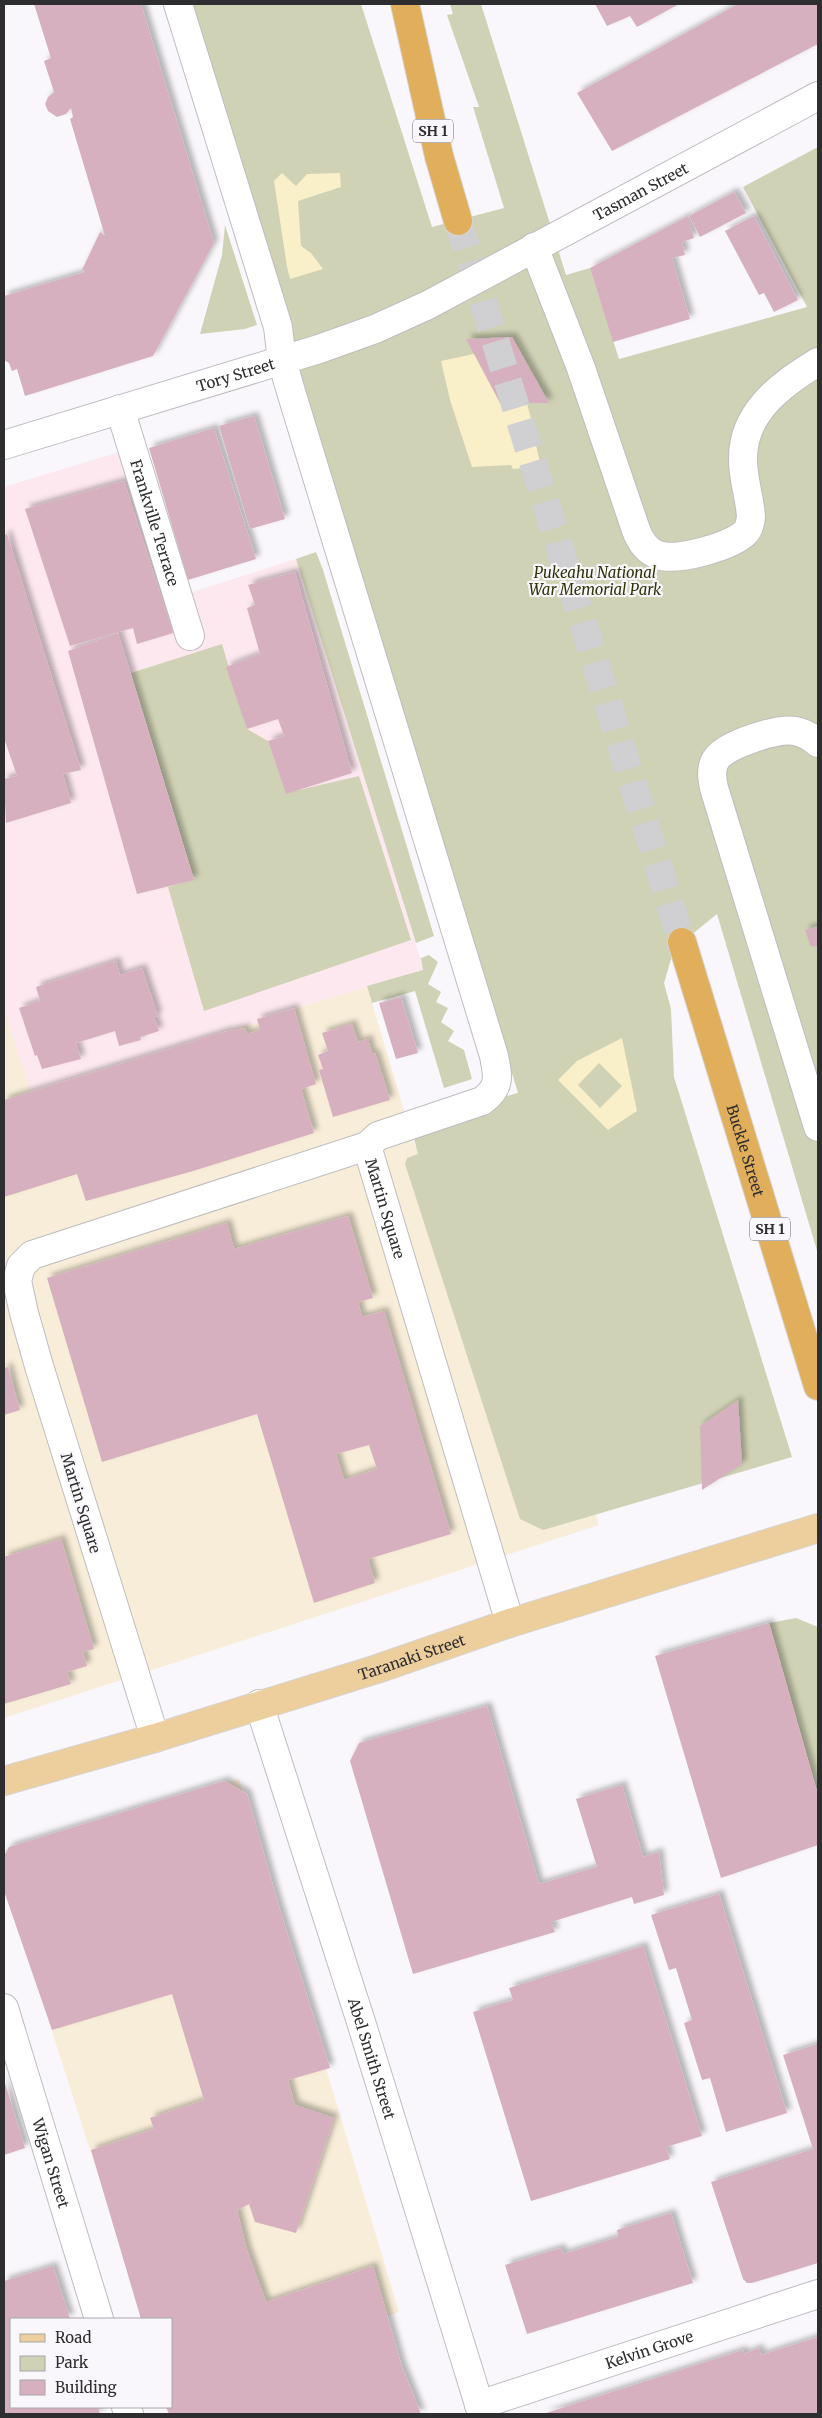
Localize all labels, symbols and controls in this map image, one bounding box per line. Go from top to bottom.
road number: SH 1 [413,120,453,142]
street label: Tasman Street [590,158,691,224]
street label: Tory Street [194,354,277,395]
street label: Frankville Terrace [127,457,184,589]
park label: Pukeahu National War Memorial Park [529,563,662,599]
street label: Buckle Street [723,1102,769,1199]
street label: Martin Square [362,1156,410,1261]
road number: SH 1 [750,1218,790,1240]
street label: Martin Square [57,1451,105,1555]
street label: Taranaki Street [356,1630,468,1684]
street label: Abel Smith Street [344,1994,400,2122]
street label: Wigan Street [28,2115,74,2210]
legend [10,2318,172,2408]
street label: Kelvin Grove [603,2326,696,2373]
text: Road [55,2328,91,2347]
text: Park [55,2353,89,2372]
text: Building [55,2378,117,2397]

